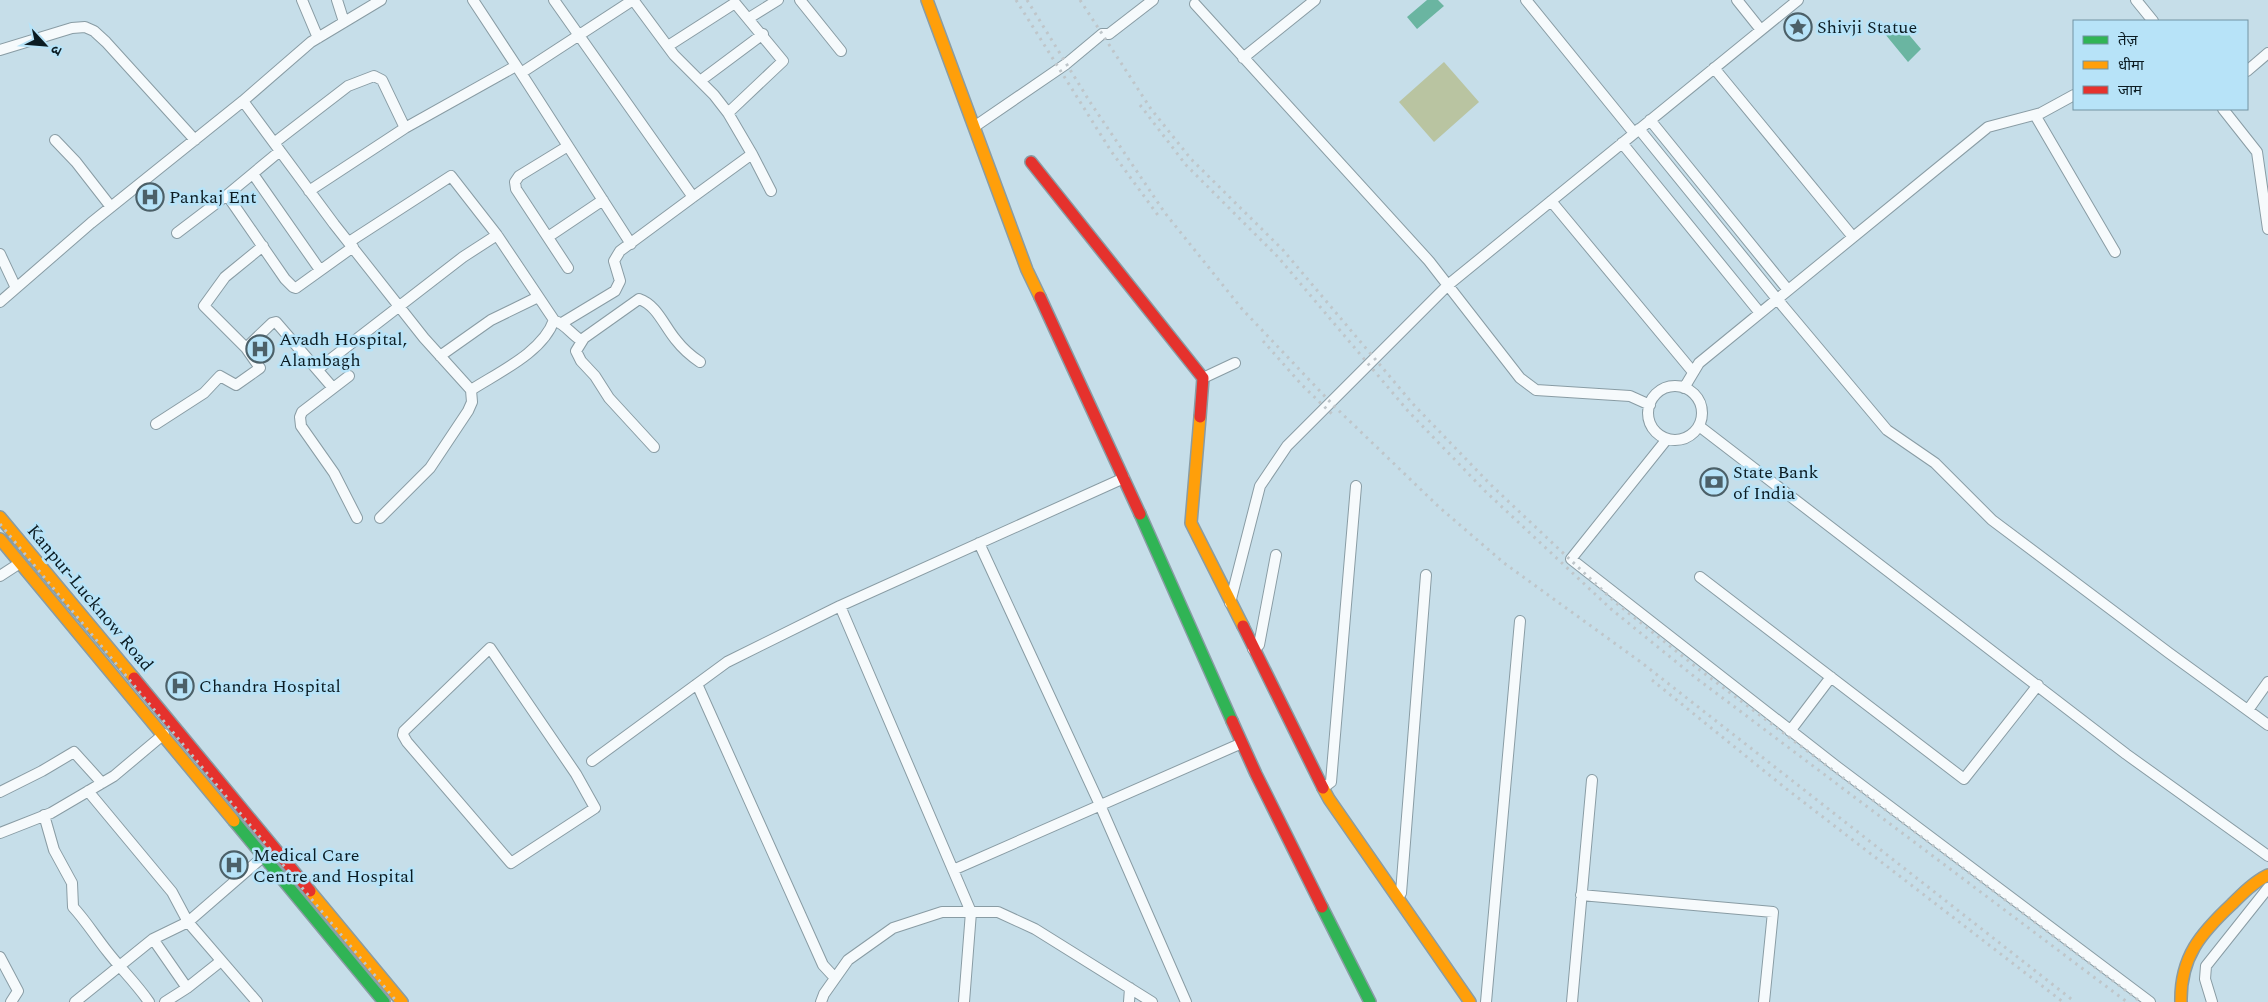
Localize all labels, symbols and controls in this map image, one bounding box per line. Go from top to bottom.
place icon: Shivji Statue [1783,12,1813,42]
place label: Shivji Statue [1817,14,1917,41]
north arrow [20,20,70,70]
legend [2073,20,2248,110]
text: तेज़ [2118,29,2139,52]
text: उ [45,42,67,59]
text: धीमा [2118,54,2145,77]
text: जाम [2118,79,2143,102]
hospital icon: Pankaj Ent [135,182,165,212]
place label: Pankaj Ent [169,184,257,211]
place label: Avadh Hospital, Alambagh [279,326,407,374]
hospital icon: Avadh Hospital, Alambagh [245,334,275,364]
place label: State Bank of India [1733,459,1819,507]
bank icon: State Bank of India [1699,467,1729,497]
street label: Kanpur-Lucknow Road [20,519,160,677]
hospital icon: Chandra Hospital [165,671,195,701]
place label: Chandra Hospital [199,673,341,700]
place label: Medical Care Centre and Hospital [253,842,414,890]
hospital icon: Medical Care Centre and Hospital [219,850,249,880]

